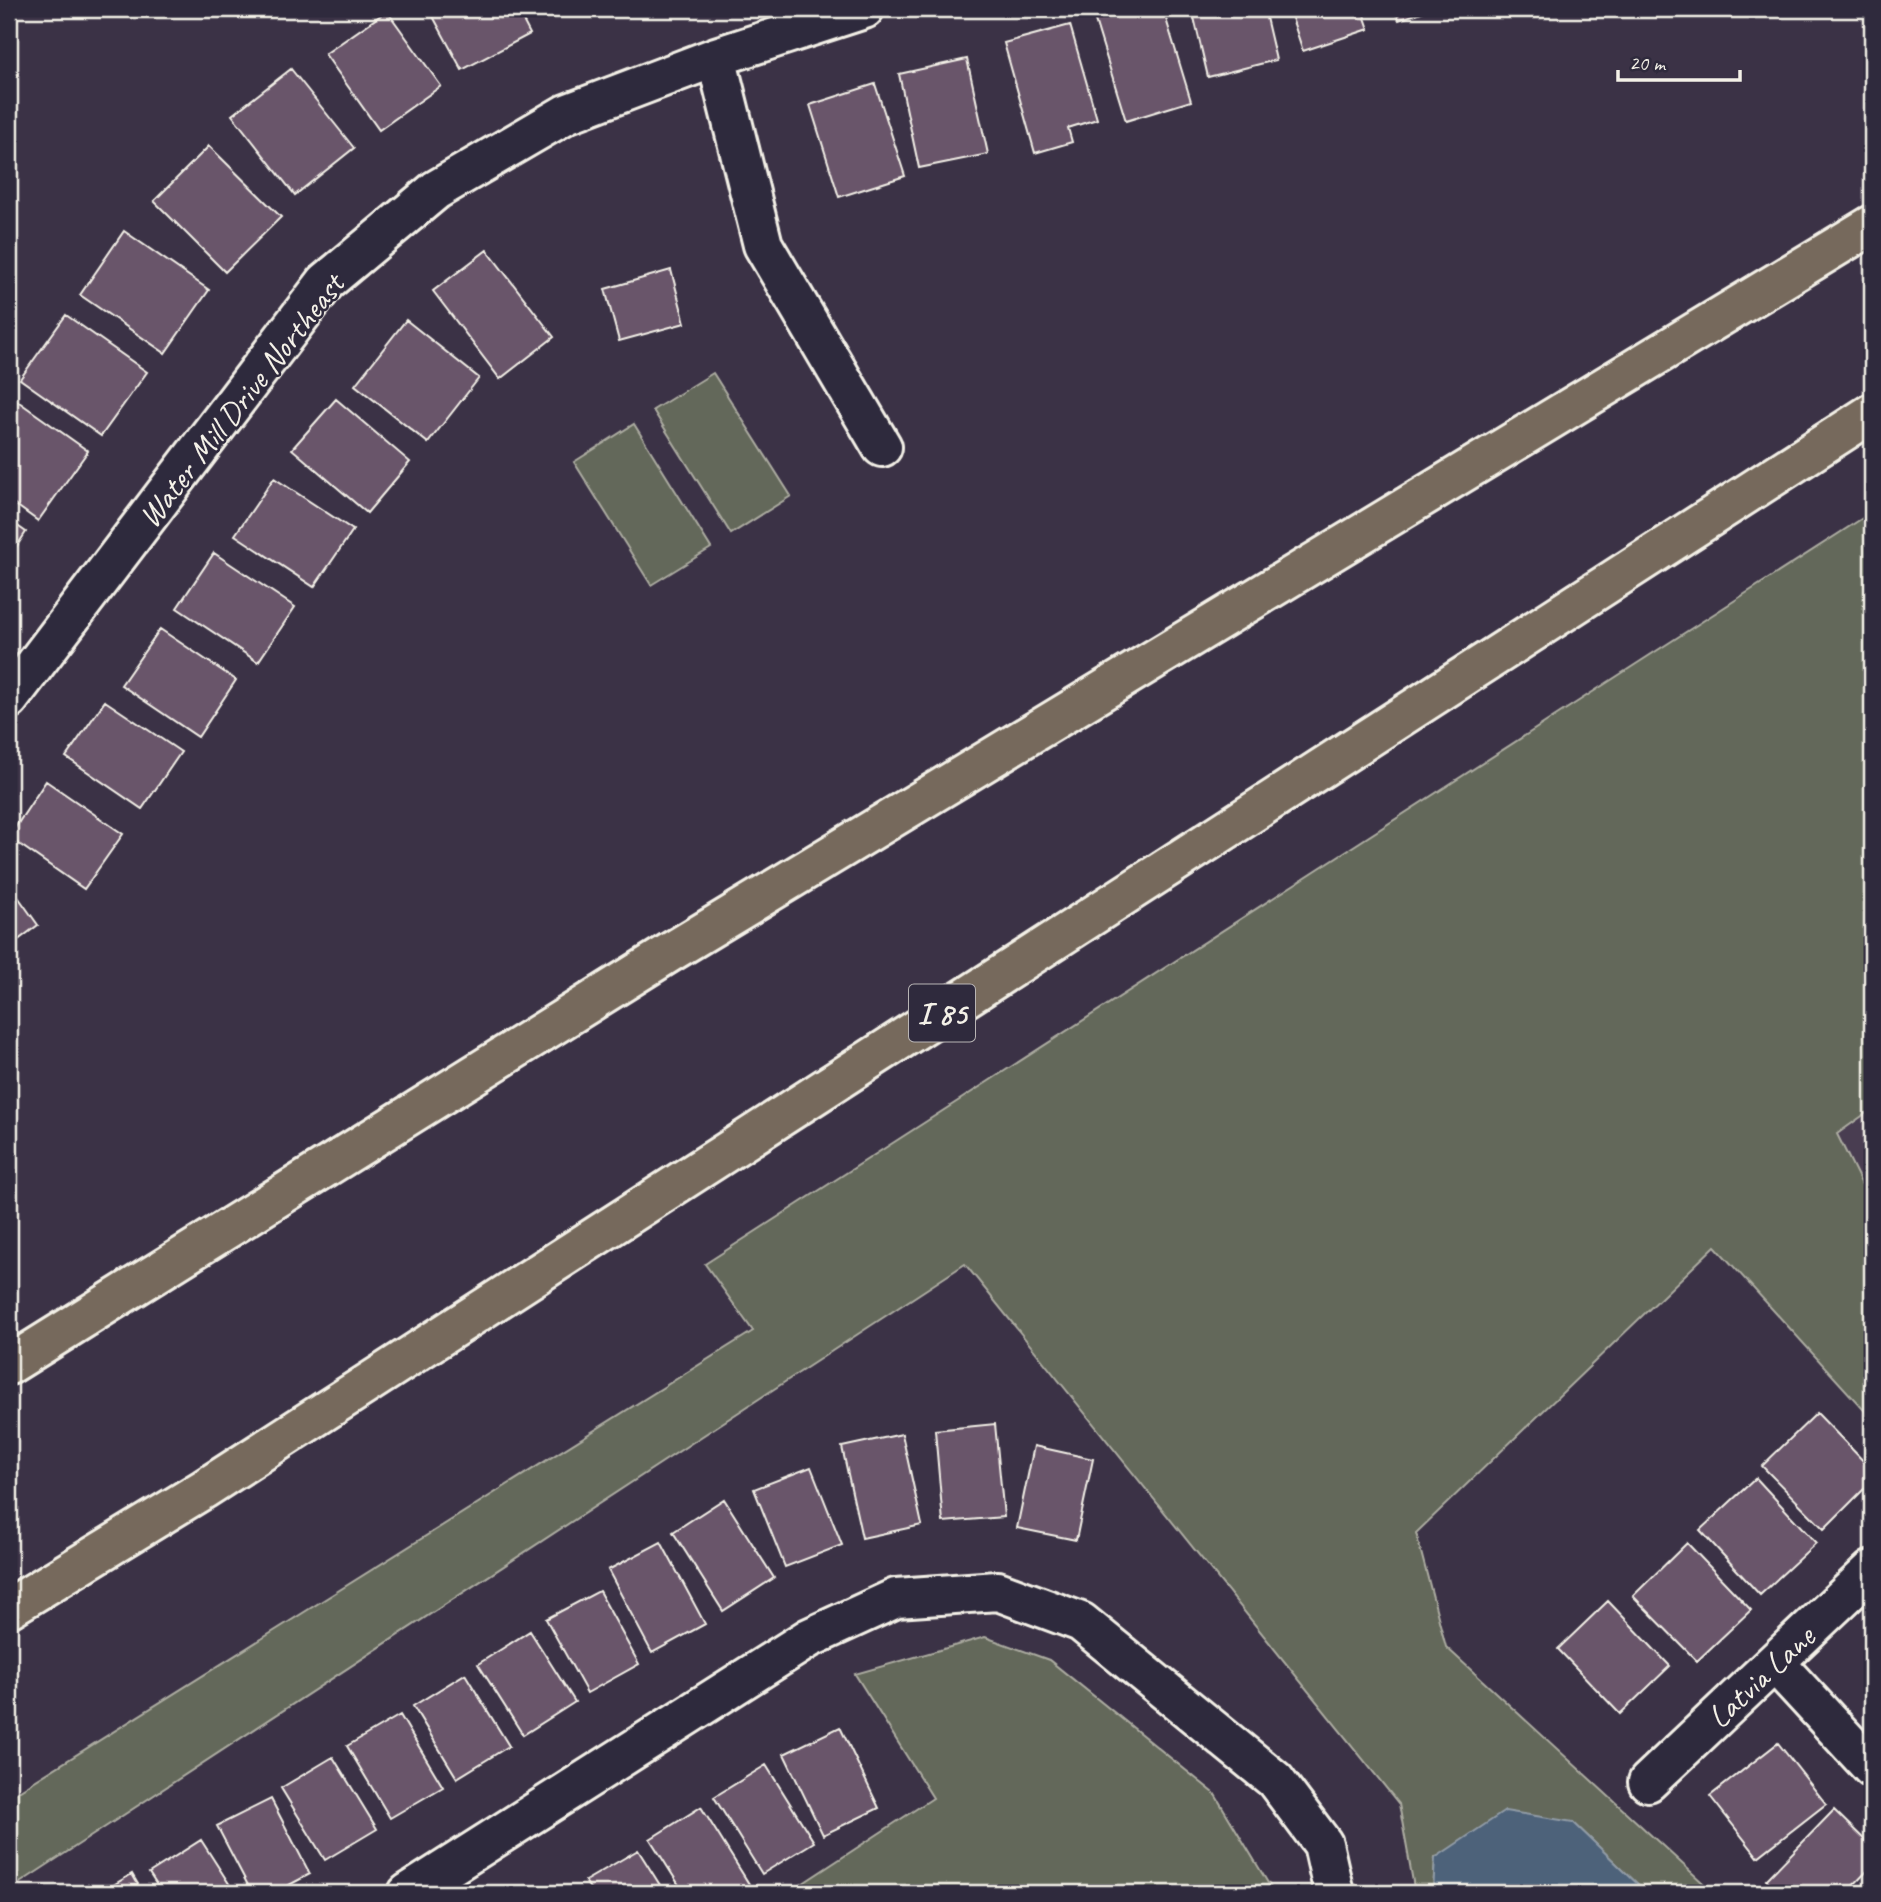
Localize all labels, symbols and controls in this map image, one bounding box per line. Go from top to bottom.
scale bar [1618,38,1741,82]
text: 20 m [1629,50,1667,76]
street label: Water Mill Drive Northeast [129,263,355,536]
road number: I 85 [909,984,975,1042]
street label: Latvia Lane [1698,1615,1825,1737]

